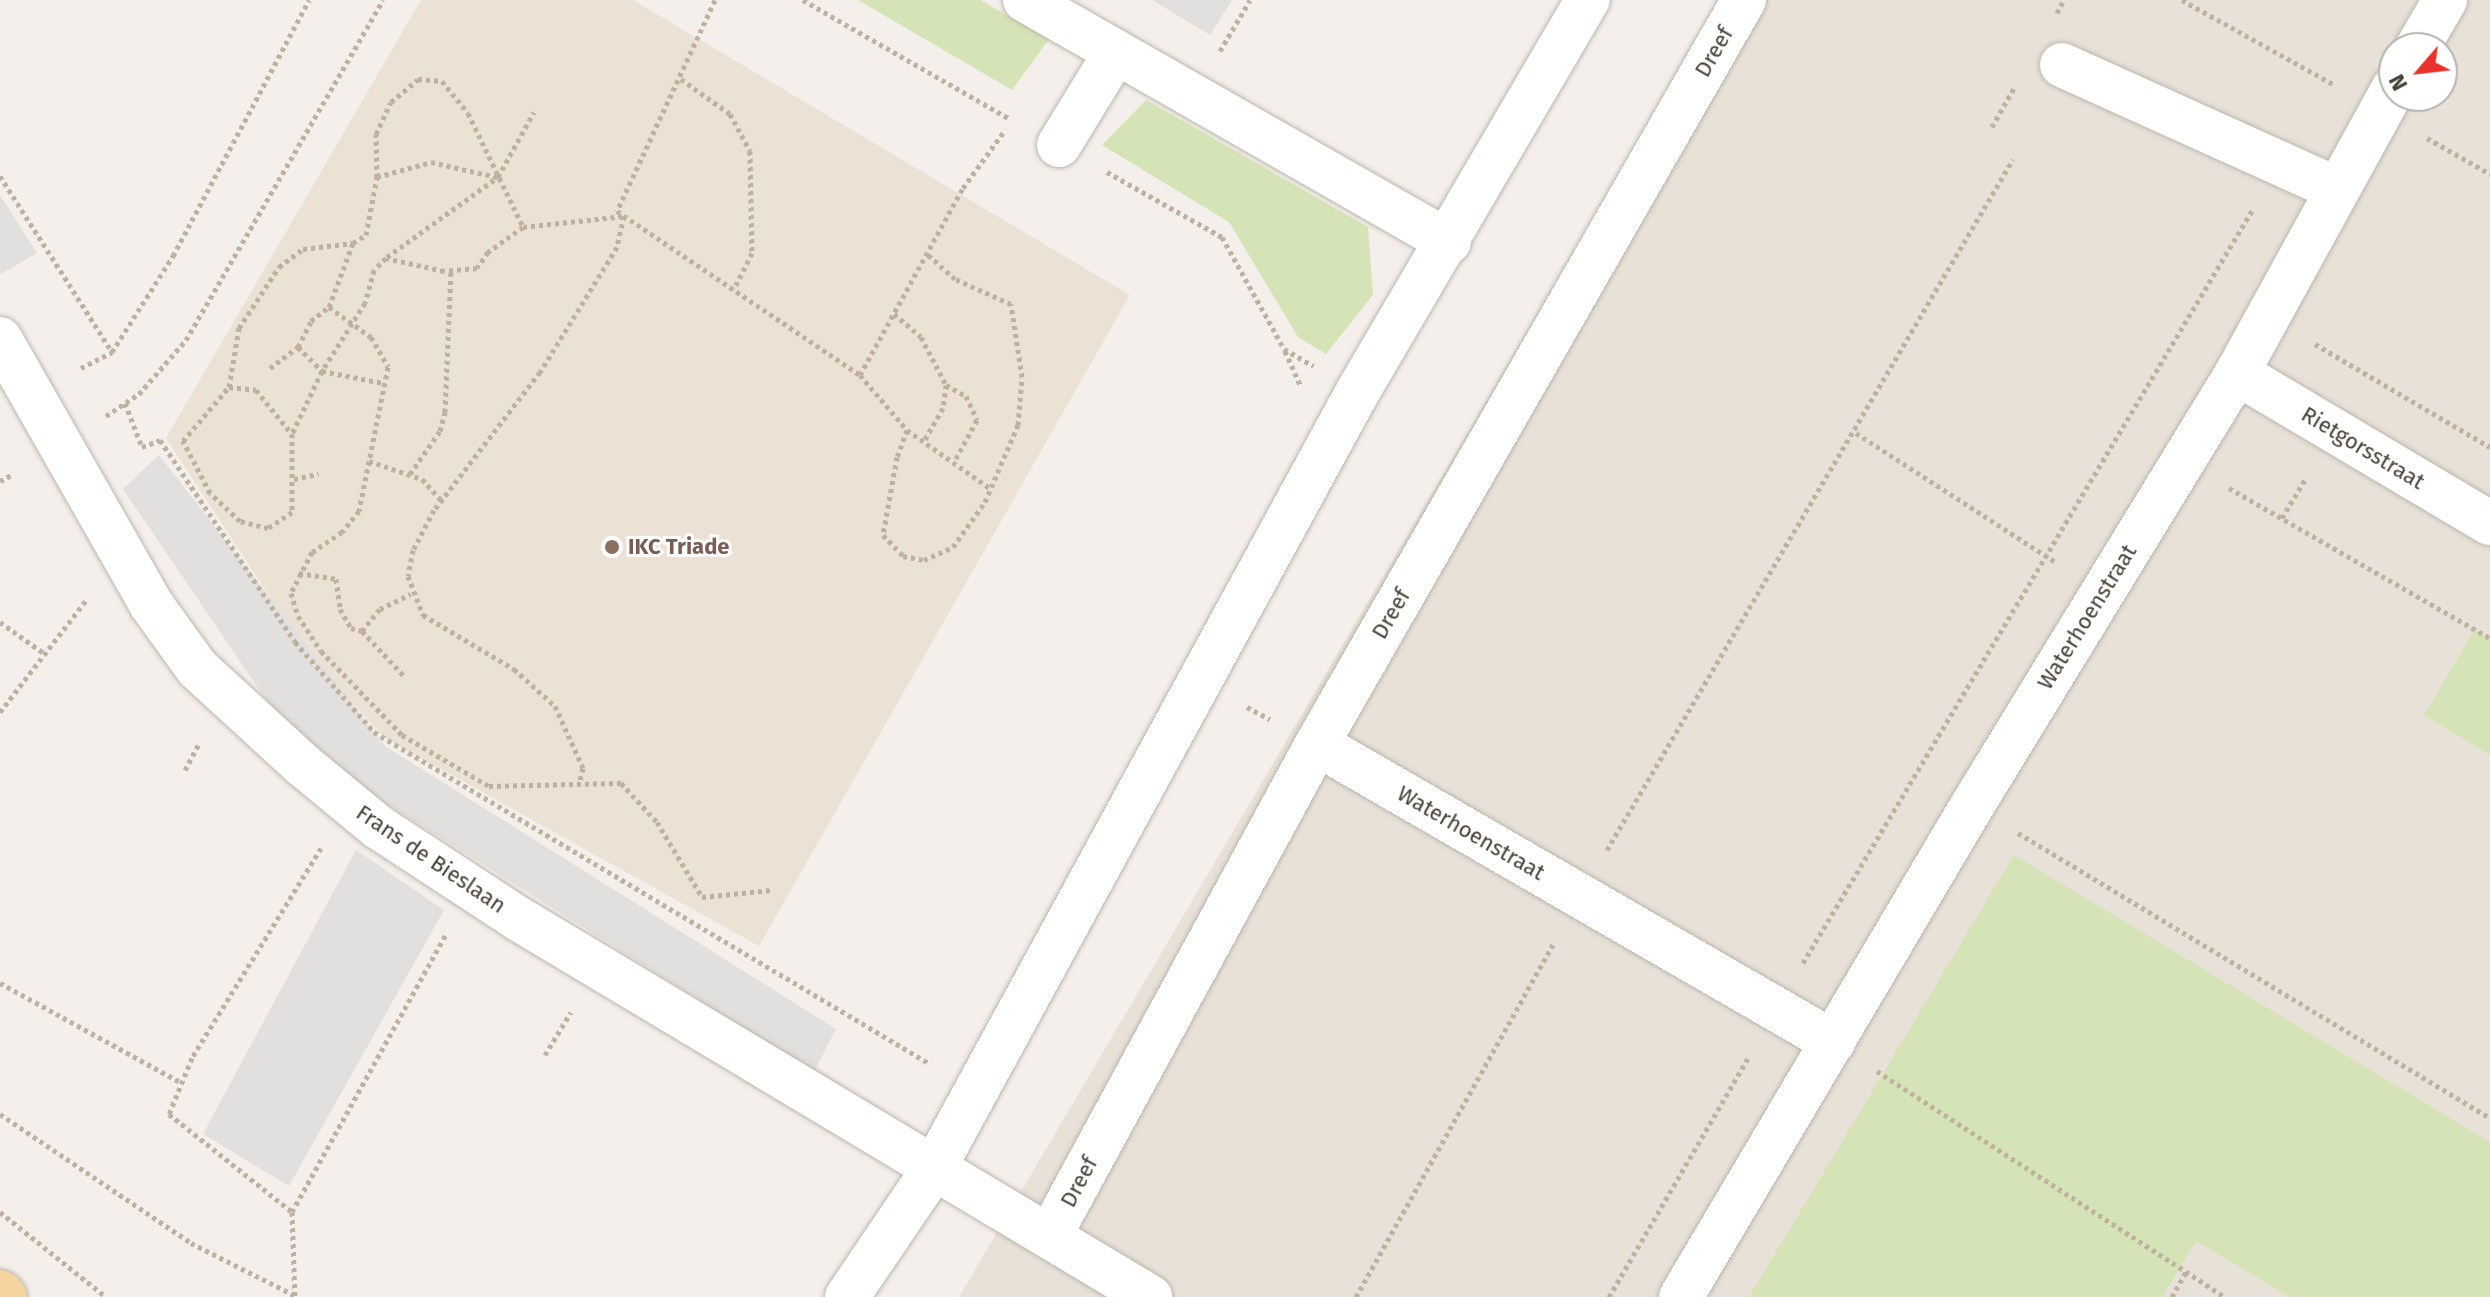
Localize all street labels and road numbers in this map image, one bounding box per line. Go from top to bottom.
street label: Dreef [1689,22,1739,82]
street label: Rietgorsstraat [2297,401,2429,495]
street label: Waterhoenstraat [2032,540,2142,694]
street label: Dreef [1366,584,1416,644]
street label: Waterhoenstraat [1393,780,1549,886]
street label: Frans de Bieslaan [351,799,511,919]
street label: Dreef [1055,1152,1103,1212]

